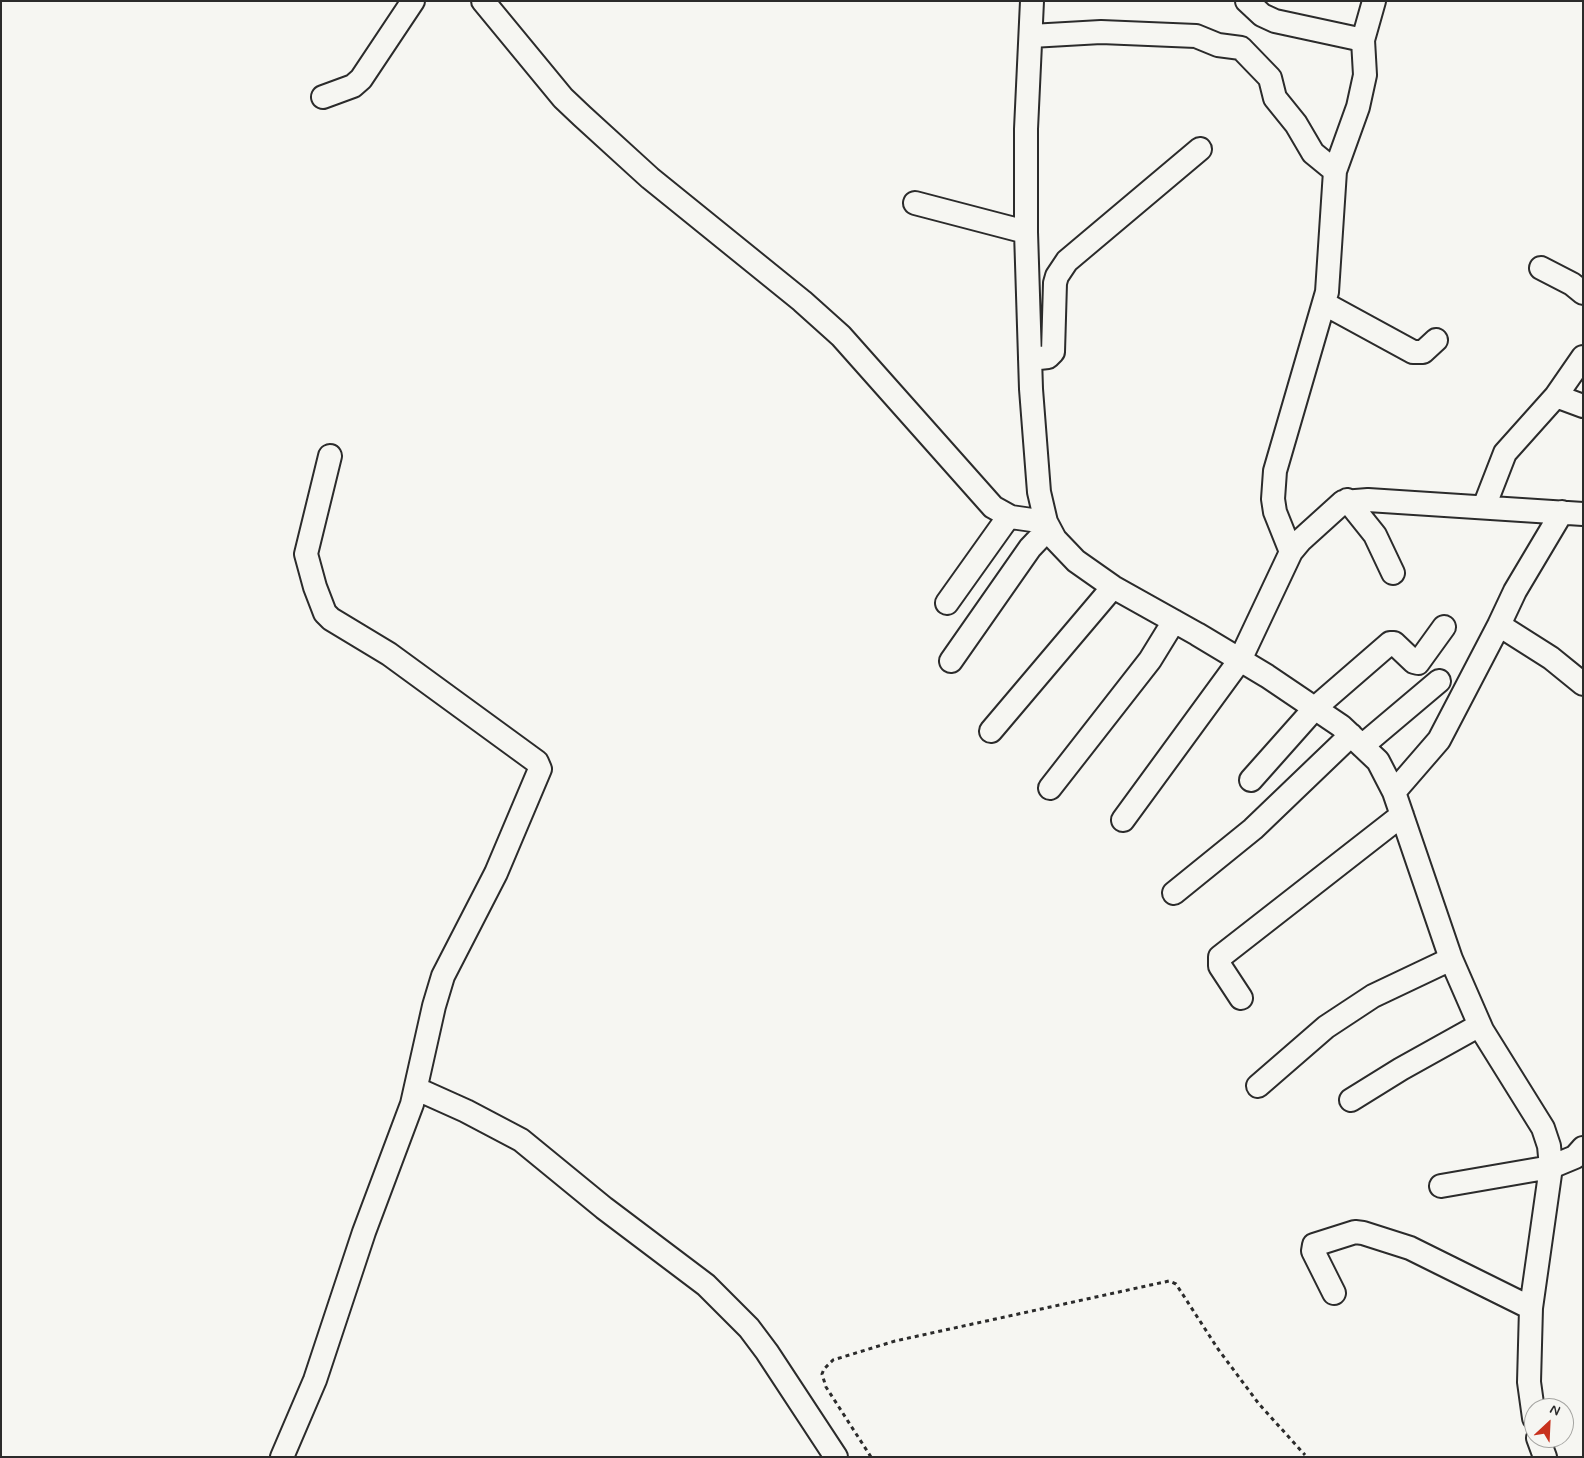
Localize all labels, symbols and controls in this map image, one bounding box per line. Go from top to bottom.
north arrow [1524,1398,1574,1448]
text: N [1547,1400,1563,1420]

